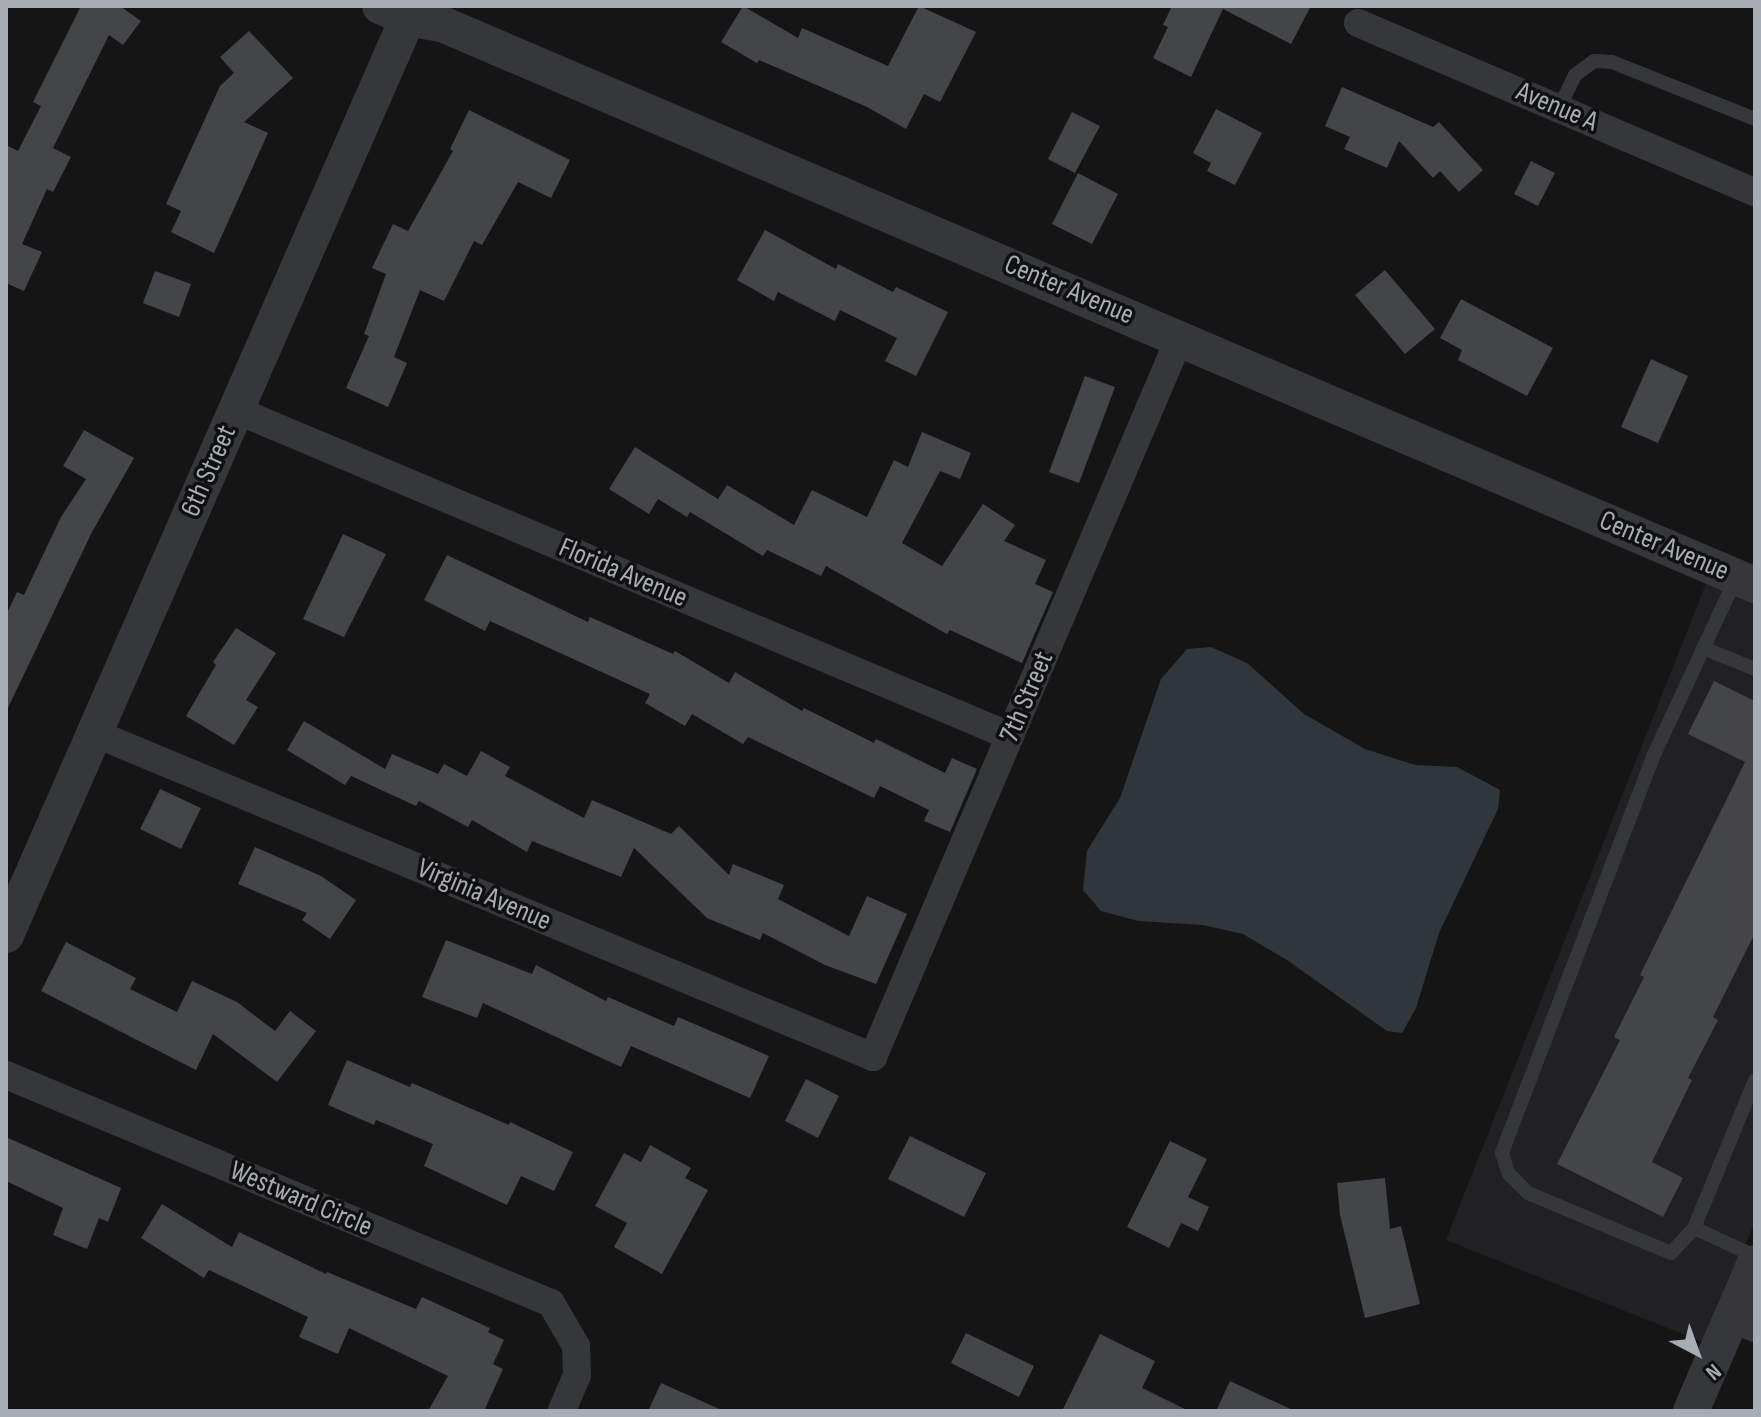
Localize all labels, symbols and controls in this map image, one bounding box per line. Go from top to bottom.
street label: Avenue A [1511,75,1603,139]
street label: Center Avenue [999,248,1139,332]
street label: 6th Street [174,420,244,522]
street label: Center Avenue [1594,504,1734,588]
street label: Florida Avenue [554,531,692,615]
street label: 7th Street [993,646,1061,748]
street label: Virginia Avenue [412,852,556,938]
street label: Westward Circle [225,1154,377,1244]
north arrow [1657,1313,1737,1393]
text: N [1700,1357,1726,1386]

